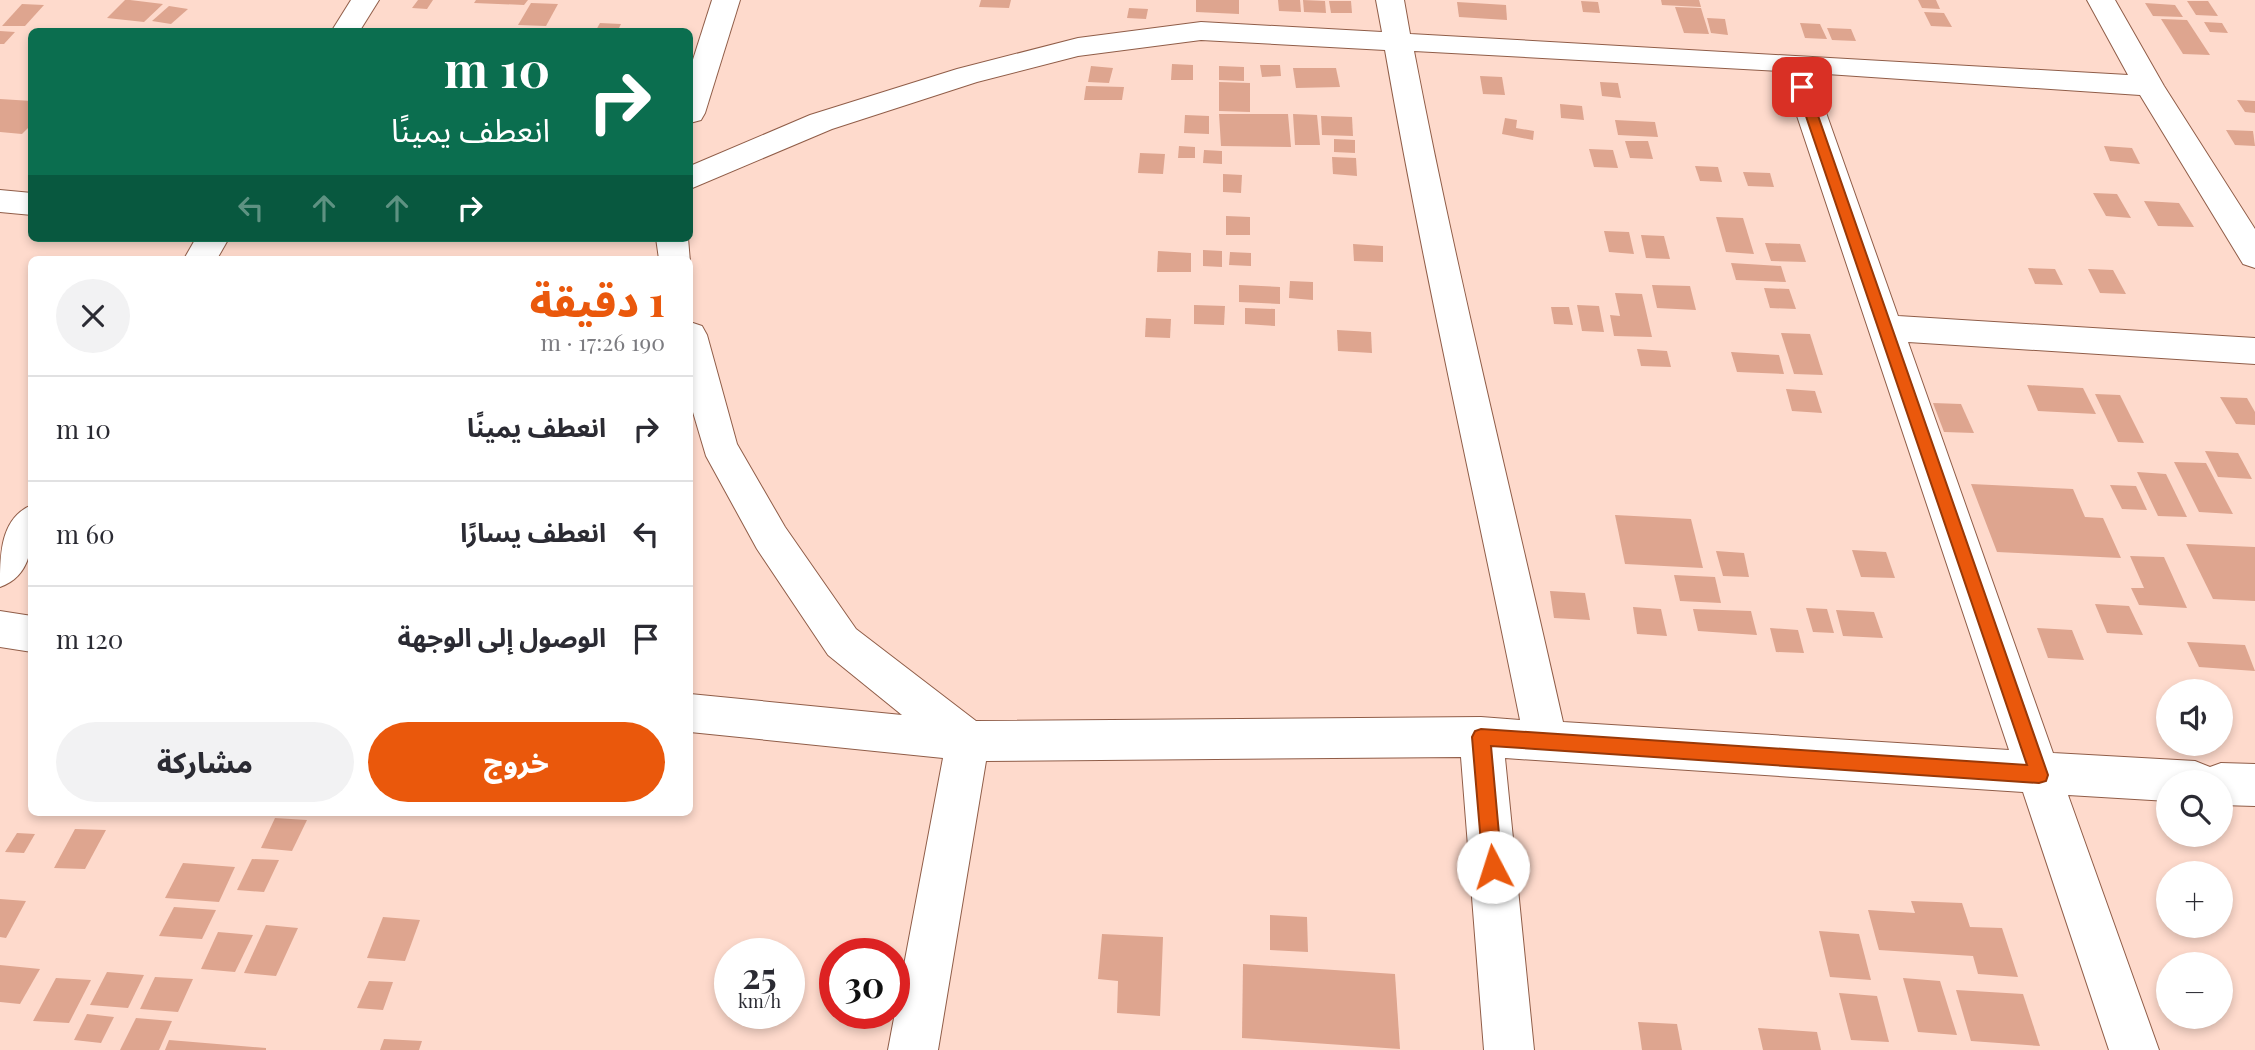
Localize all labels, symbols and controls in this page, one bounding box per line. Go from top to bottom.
text: 10 m [444,35,550,100]
icon: right [574,56,665,147]
pin [1772,57,1832,117]
icon: arrive [1783,68,1821,106]
text: انعطف يمينًا [391,107,550,150]
icon: left [232,189,270,227]
icon: ahead [305,189,343,227]
icon: ahead [378,189,416,227]
icon: right [451,189,489,227]
text: 1 دقيقة [529,272,665,328]
button: close [56,279,130,353]
text: 190 m · 17:26 [540,326,665,357]
text: انعطف يمينًا [467,409,606,444]
icon: right [627,410,665,448]
text: 10 m [56,411,111,446]
text: انعطف يسارًا [460,514,606,549]
icon: left [627,515,665,553]
text: 60 m [56,516,115,551]
text: الوصول إلى الوجهة [398,619,606,654]
icon: arrive [627,620,665,658]
text: 120 m [56,621,123,656]
map controls [2156,679,2233,1029]
button: sound [2156,679,2233,756]
button: مشاركة [56,722,354,802]
button: خروج [368,722,665,802]
button: search [2156,770,2233,847]
position arrow [1456,830,1530,904]
button: + [2156,861,2233,938]
speed limit sign: 30 [819,938,910,1029]
text: 25 [742,951,777,998]
button: − [2156,952,2233,1029]
text: km/h [738,989,781,1013]

